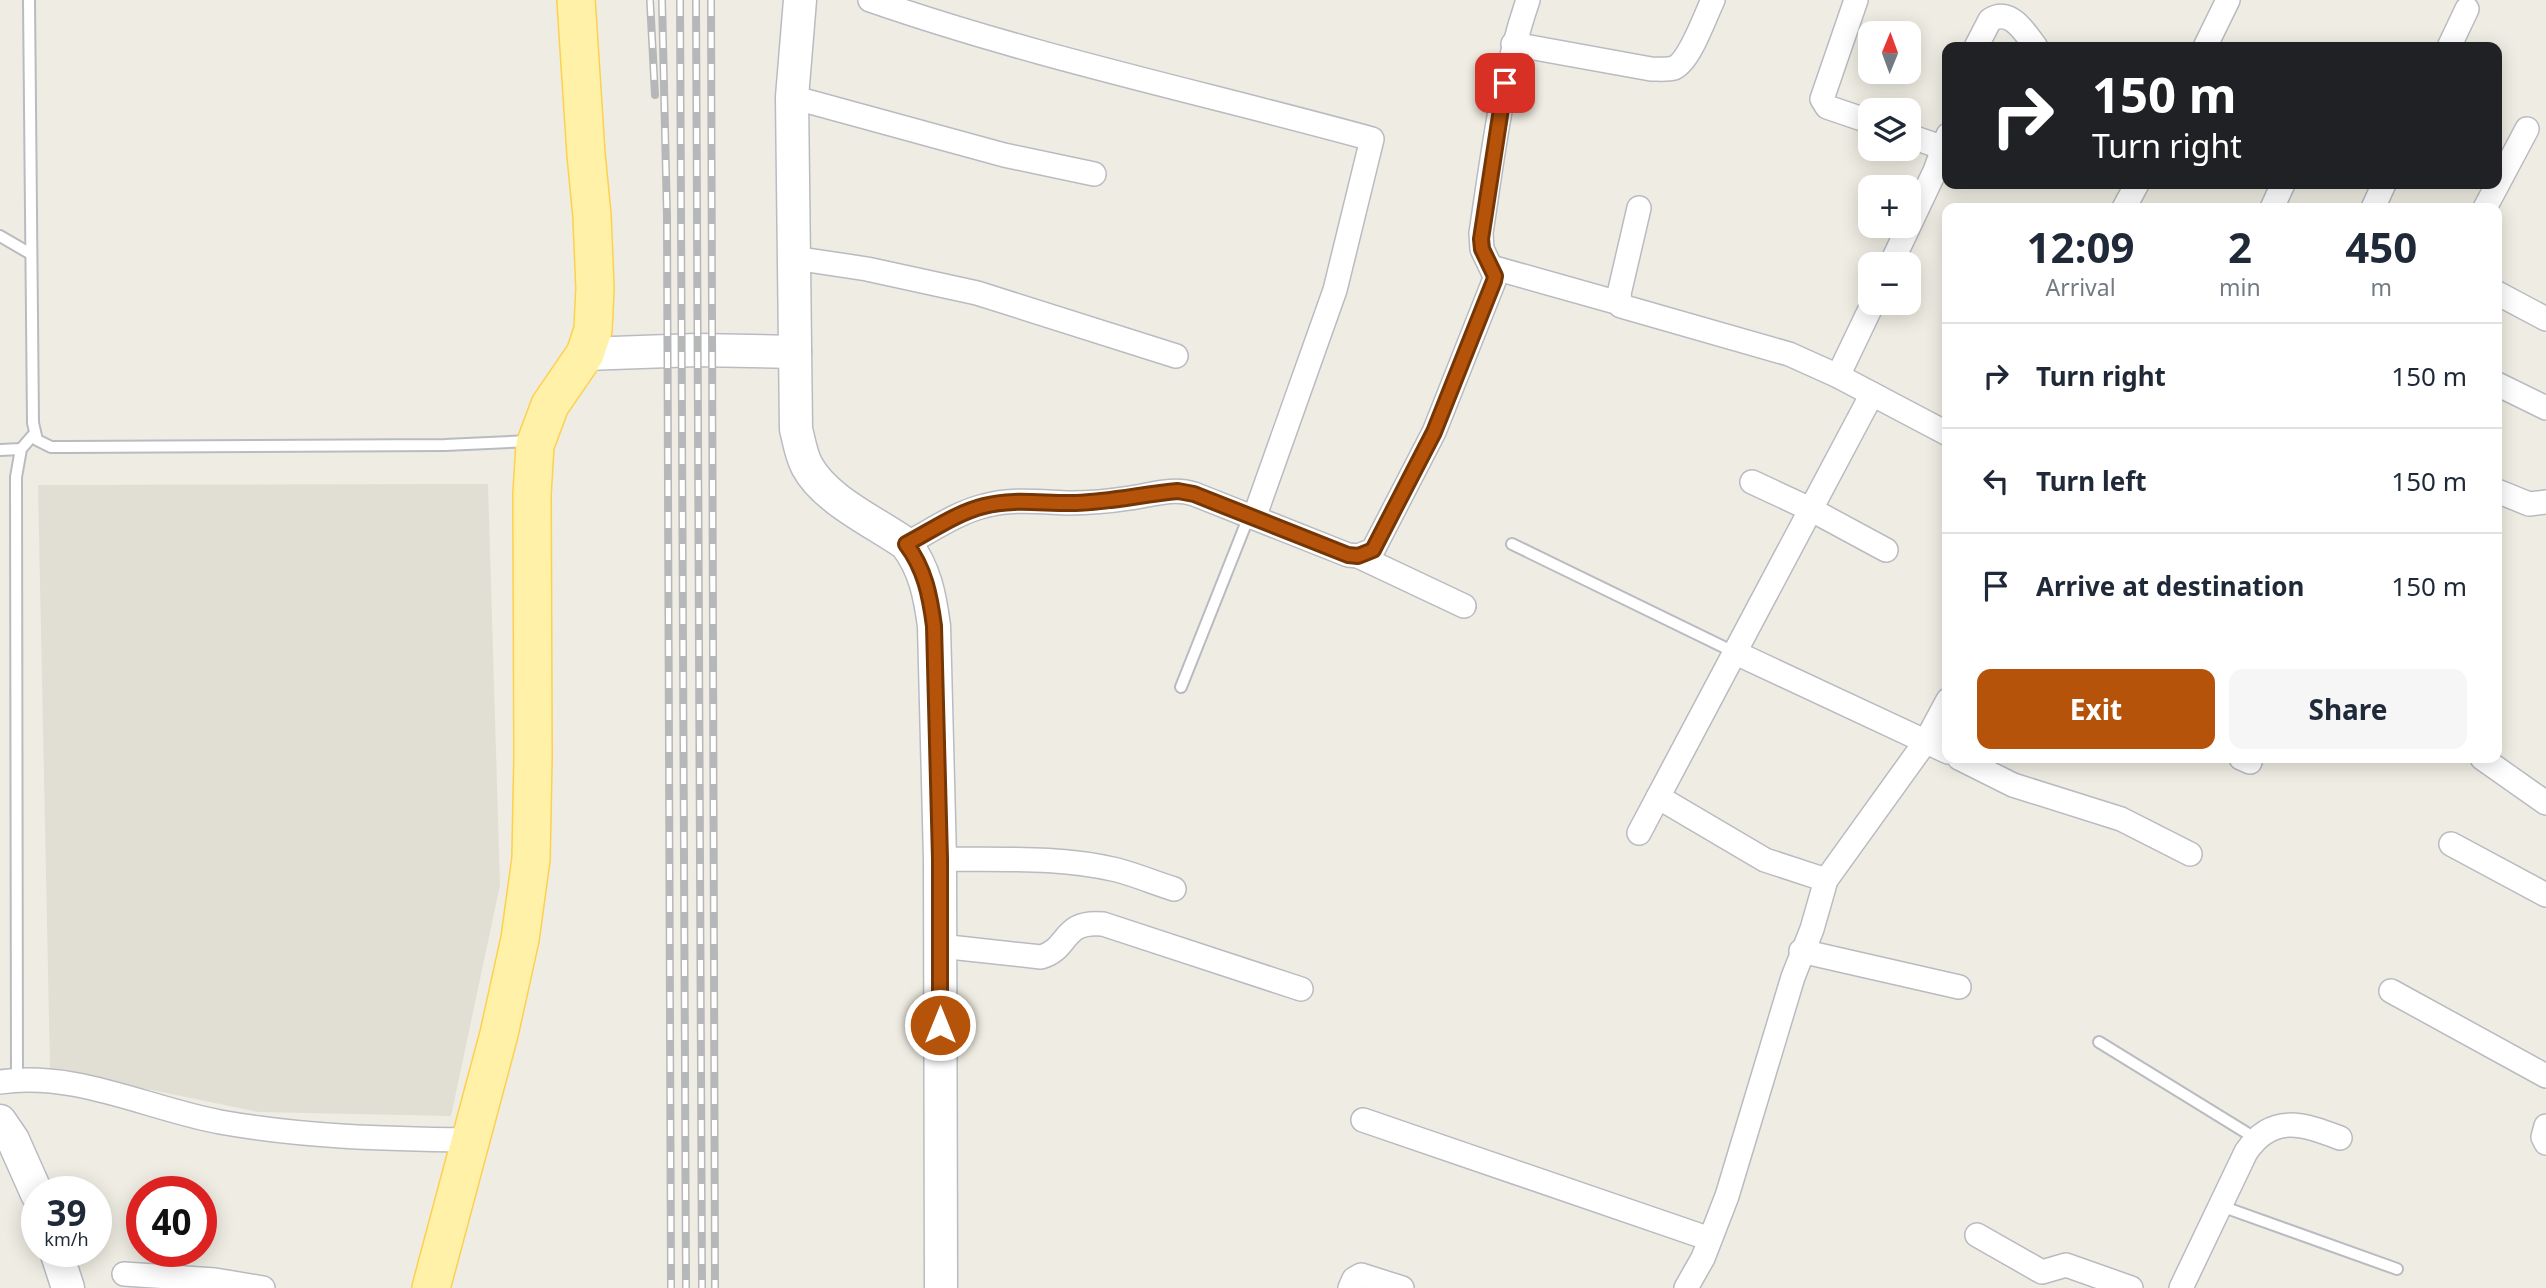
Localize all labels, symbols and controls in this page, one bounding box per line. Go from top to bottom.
north arrow [1858,21,1922,84]
map controls [1858,21,1921,315]
pin [1475,53,1535,113]
text: 150 m [2092,61,2237,127]
icon: arrive [1486,64,1524,102]
icon: right [1977,70,2068,161]
button: layers [1858,98,1921,161]
text: Turn right [2092,124,2242,167]
button: + [1858,175,1921,238]
text: 12:09 [2027,218,2134,275]
text: 2 [2228,218,2252,275]
text: 450 [2345,218,2417,275]
button: − [1858,252,1921,315]
text: Arrival [2045,271,2116,303]
text: min [2219,271,2261,303]
text: m [2371,271,2392,303]
icon: right [1977,357,2015,395]
text: Turn right [2036,358,2166,394]
text: 150 m [2391,358,2467,394]
icon: left [1977,462,2015,500]
text: Turn left [2036,463,2147,499]
text: 150 m [2391,463,2467,499]
icon: arrive [1977,567,2015,605]
text: Arrive at destination [2036,568,2305,604]
text: 150 m [2391,568,2467,604]
button: Exit [1977,669,2215,749]
button: Share [2229,669,2467,749]
position arrow [903,988,977,1062]
speed limit sign: 40 [126,1176,217,1267]
text: 39 [46,1189,87,1236]
text: km/h [44,1227,89,1251]

